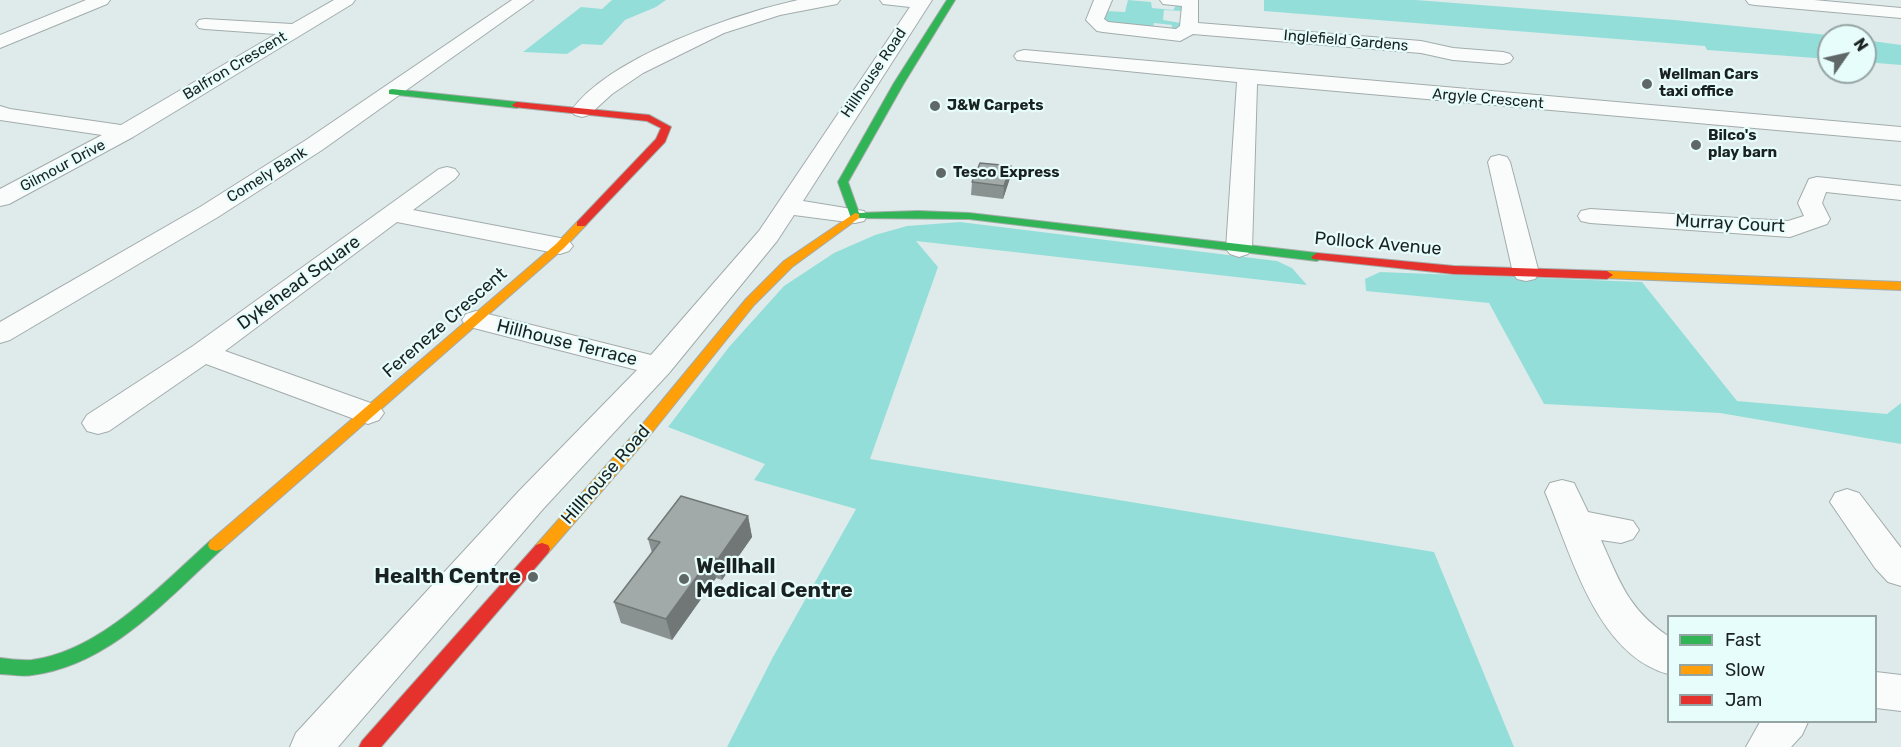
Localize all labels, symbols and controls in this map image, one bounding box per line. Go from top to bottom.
north arrow [1817,24,1877,84]
street label: Hillhouse Road [838,25,910,121]
street label: Inglefield Gardens [1283,27,1409,55]
street label: Balfron Crescent [180,28,290,104]
text: N [1850,35,1872,55]
place label: Wellman Cars taxi office [1659,66,1759,101]
marker: Wellman Cars taxi office [1640,77,1654,91]
street label: Argyle Crescent [1432,85,1544,113]
place label: J&W Carpets [947,97,1044,115]
marker: J&W Carpets [928,99,942,113]
place label: Bilco's play barn [1708,127,1777,162]
street label: Gilmour Drive [17,136,109,196]
marker: Bilco's play barn [1689,138,1703,152]
street label: Comely Bank [224,143,310,207]
place label: Tesco Express [953,164,1060,182]
marker: Tesco Express [934,166,948,180]
street label: Murray Court [1675,210,1785,238]
street label: Pollock Avenue [1314,228,1442,260]
street label: Dykehead Square [233,231,365,335]
street label: Fereneze Crescent [379,263,511,383]
street label: Hillhouse Terrace [495,315,639,371]
street label: Hillhouse Road [557,421,655,529]
place label: Wellhall Medical Centre [696,554,853,604]
place label: Health Centre [374,564,521,590]
marker: Health Centre [526,570,540,584]
marker: Wellhall Medical Centre [677,572,691,586]
legend [1667,615,1877,723]
text: Fast [1725,629,1761,651]
text: Slow [1725,659,1765,681]
text: Jam [1725,689,1762,711]

